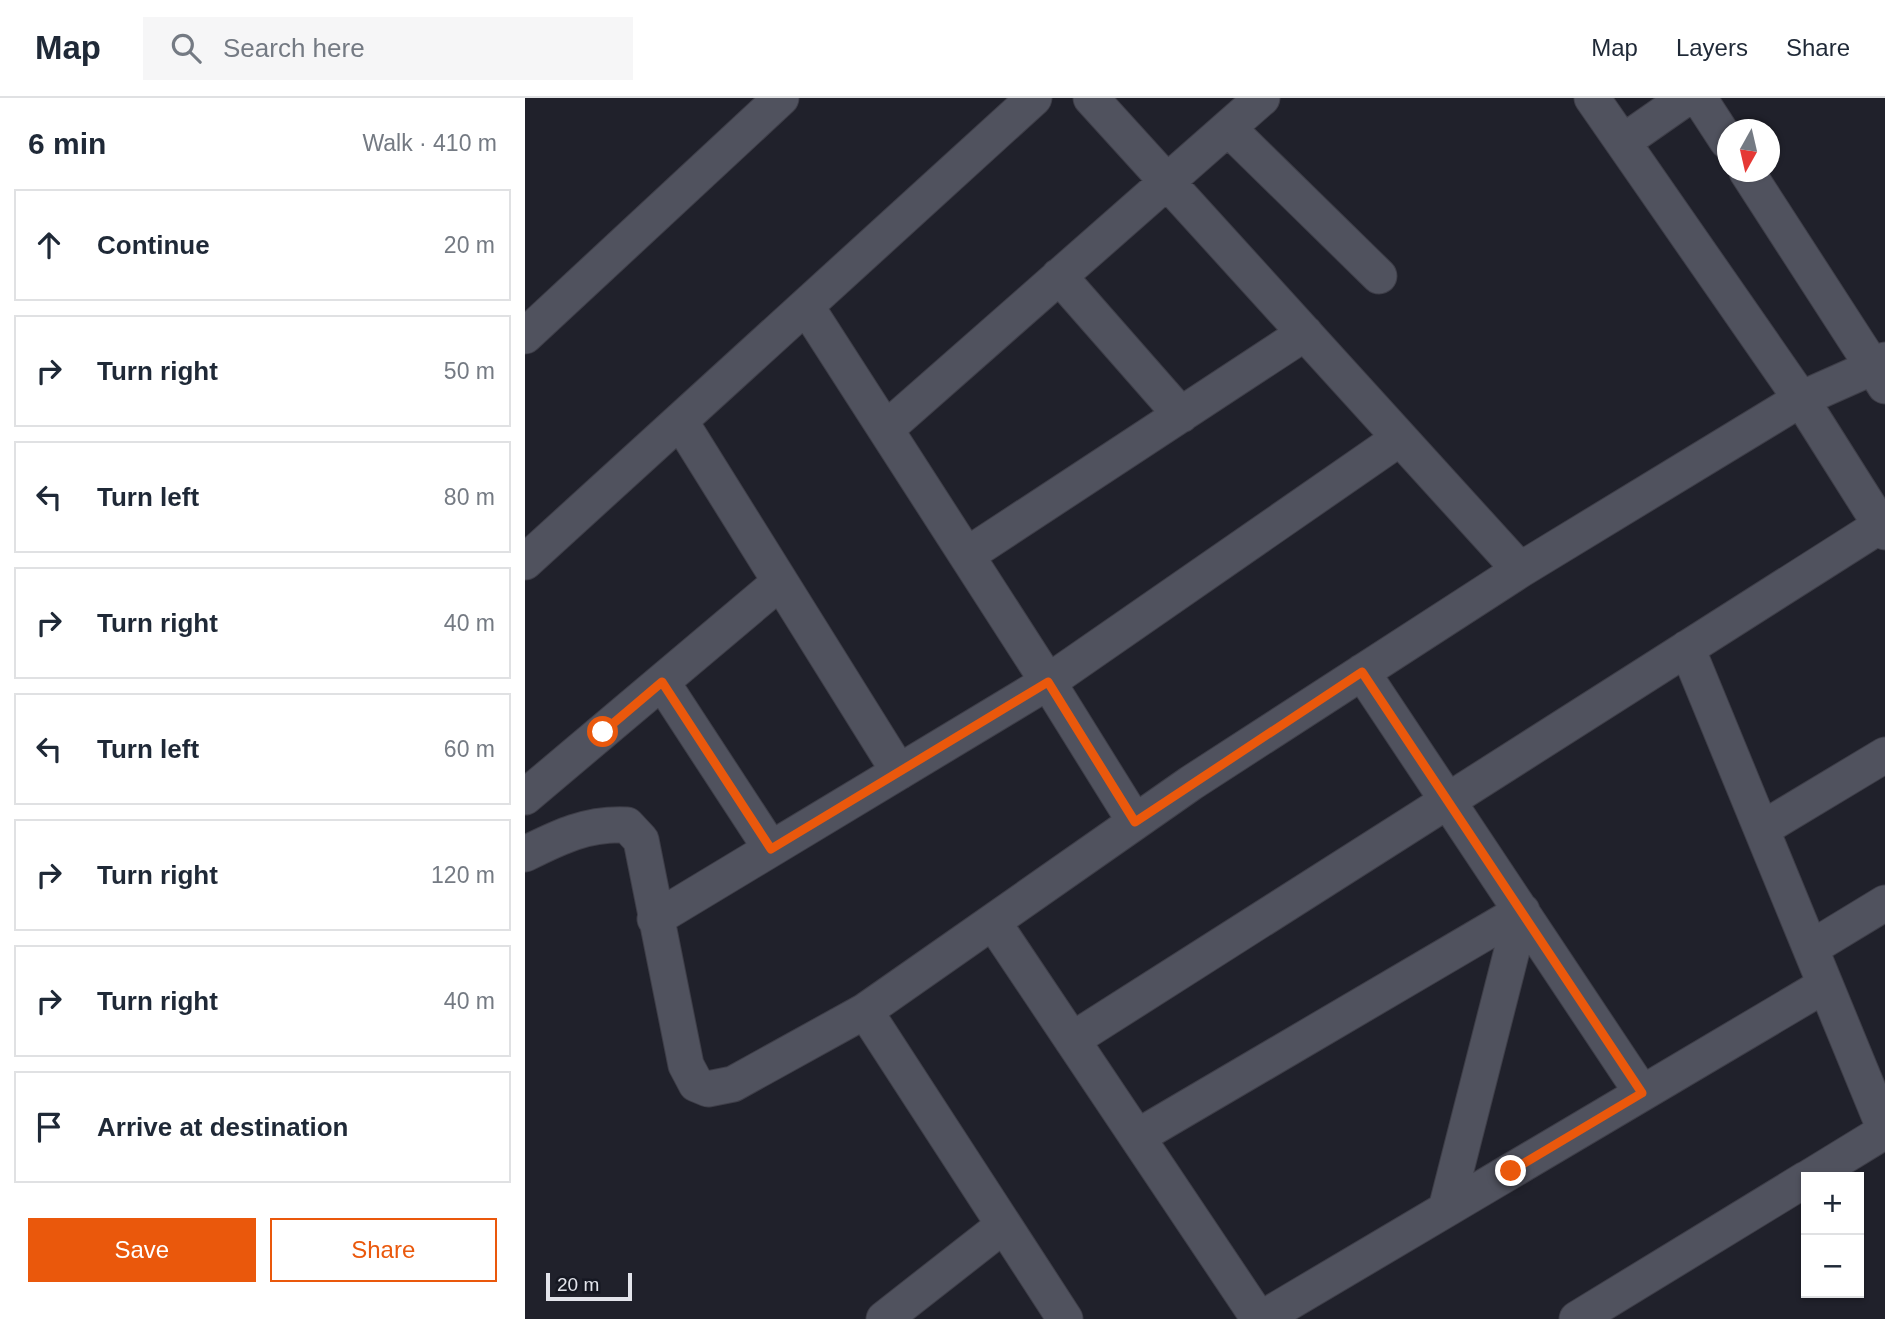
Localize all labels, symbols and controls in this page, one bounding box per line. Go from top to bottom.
search box [143,17,633,80]
text: Map [35,29,101,66]
icon: search [167,29,205,67]
text: Search here [223,33,365,63]
text: Map [1591,34,1638,61]
text: Layers [1676,34,1748,61]
text: Share [1786,34,1850,61]
north arrow [1717,119,1780,182]
text: 6 min [28,127,106,160]
text: Walk · 410 m [362,130,497,156]
icon: ahead [30,226,68,264]
text: Continue [97,230,210,260]
text: 20 m [444,232,495,258]
icon: right [30,352,68,390]
text: Turn right [97,356,218,386]
text: 50 m [444,358,495,384]
icon: left [30,478,68,516]
text: Turn left [97,482,199,512]
text: 80 m [444,484,495,510]
icon: right [30,604,68,642]
text: Turn right [97,608,218,638]
text: 40 m [444,610,495,636]
route start [587,716,618,747]
icon: left [30,730,68,768]
text: Turn left [97,734,199,764]
text: 60 m [444,736,495,762]
icon: right [30,856,68,894]
text: Turn right [97,860,218,890]
text: 120 m [431,862,495,888]
icon: right [30,982,68,1020]
text: Turn right [97,986,218,1016]
text: 40 m [444,988,495,1014]
icon: arrive [30,1108,68,1146]
text: Arrive at destination [97,1112,348,1142]
route end [1495,1155,1526,1186]
map controls [1801,1172,1864,1298]
button: + [1801,1172,1864,1235]
button: Save [28,1218,256,1282]
button: Share [270,1218,497,1282]
button: − [1801,1235,1864,1298]
scale bar [546,1270,632,1302]
text: 20 m [557,1274,599,1295]

